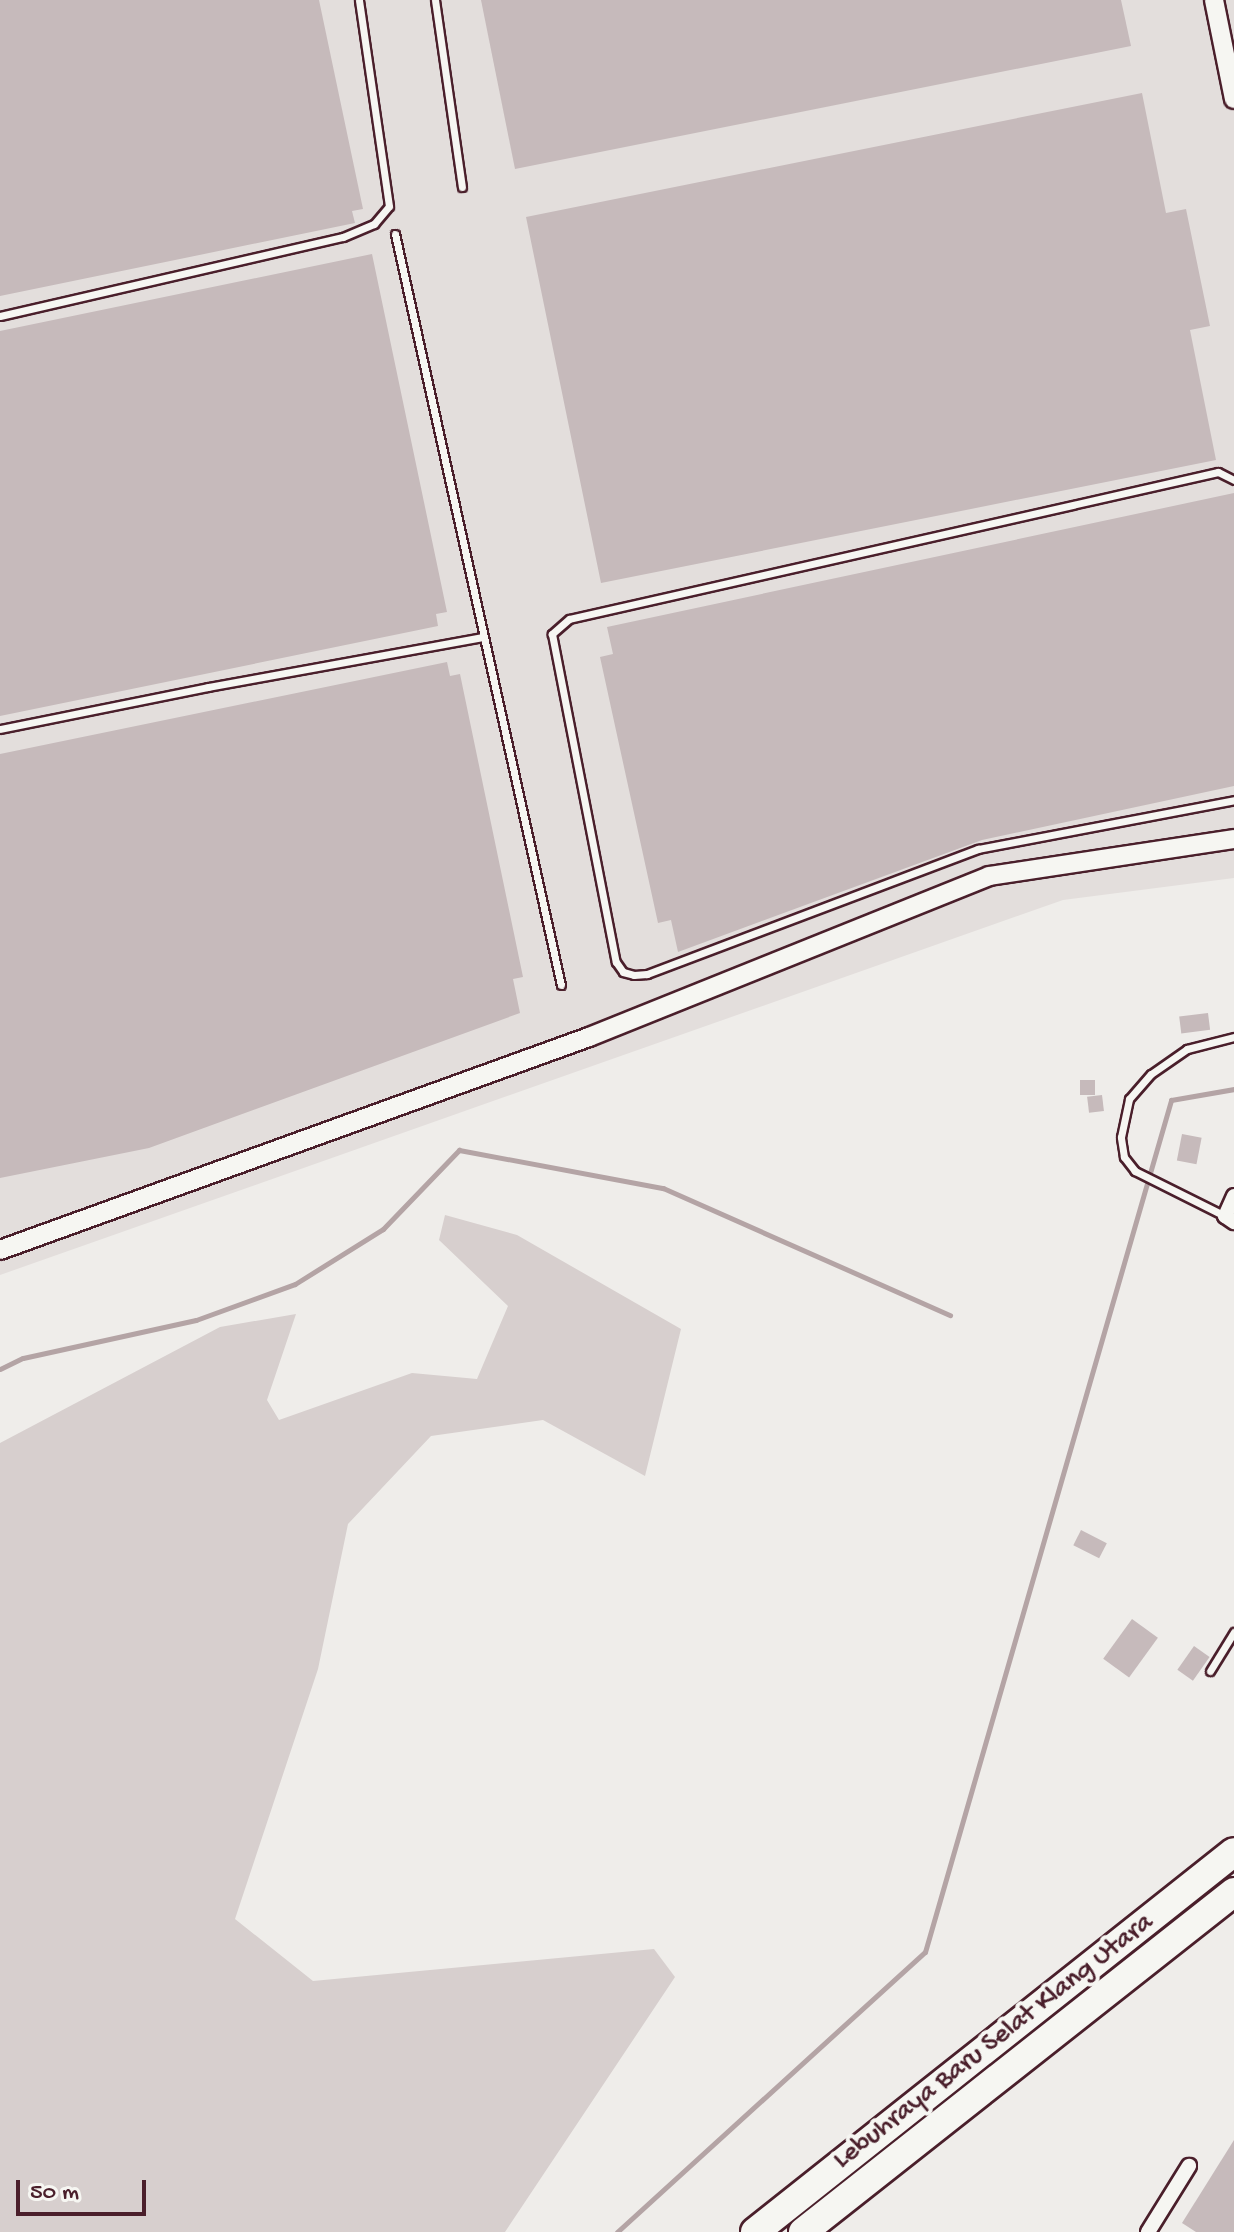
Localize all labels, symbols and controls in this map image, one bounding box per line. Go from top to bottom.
street label: Lebuhraya Baru Selat Klang Utara [827,1906,1161,2178]
scale bar [20,2164,150,2214]
text: 50 m [30,2179,79,2208]

